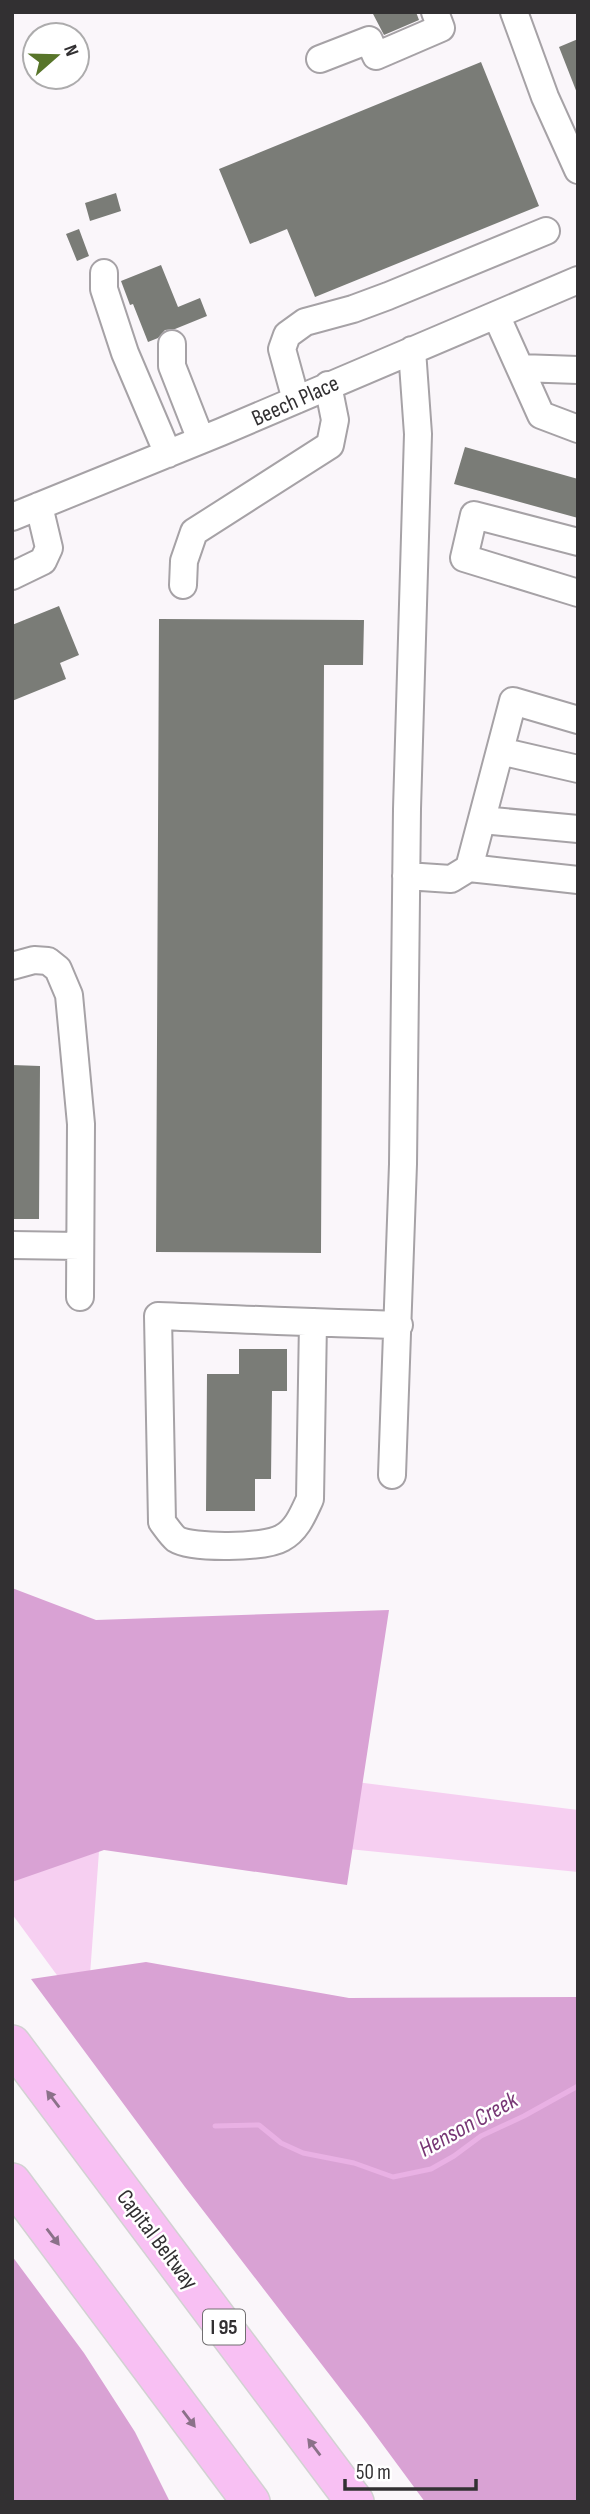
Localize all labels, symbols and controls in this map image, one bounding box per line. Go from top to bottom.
north arrow [21,21,91,91]
text: N [58,42,83,59]
street label: Beech Place [247,369,343,433]
water label: Henson Creek [414,2085,524,2163]
one-way arrow [46,2089,60,2108]
street label: Capital Beltway [110,2184,204,2295]
one-way arrow [46,2227,60,2246]
road number: I 95 [203,2310,245,2344]
one-way arrow [182,2410,196,2428]
one-way arrow [307,2438,321,2456]
scale bar [345,2448,476,2492]
text: 50 m [356,2460,391,2485]

